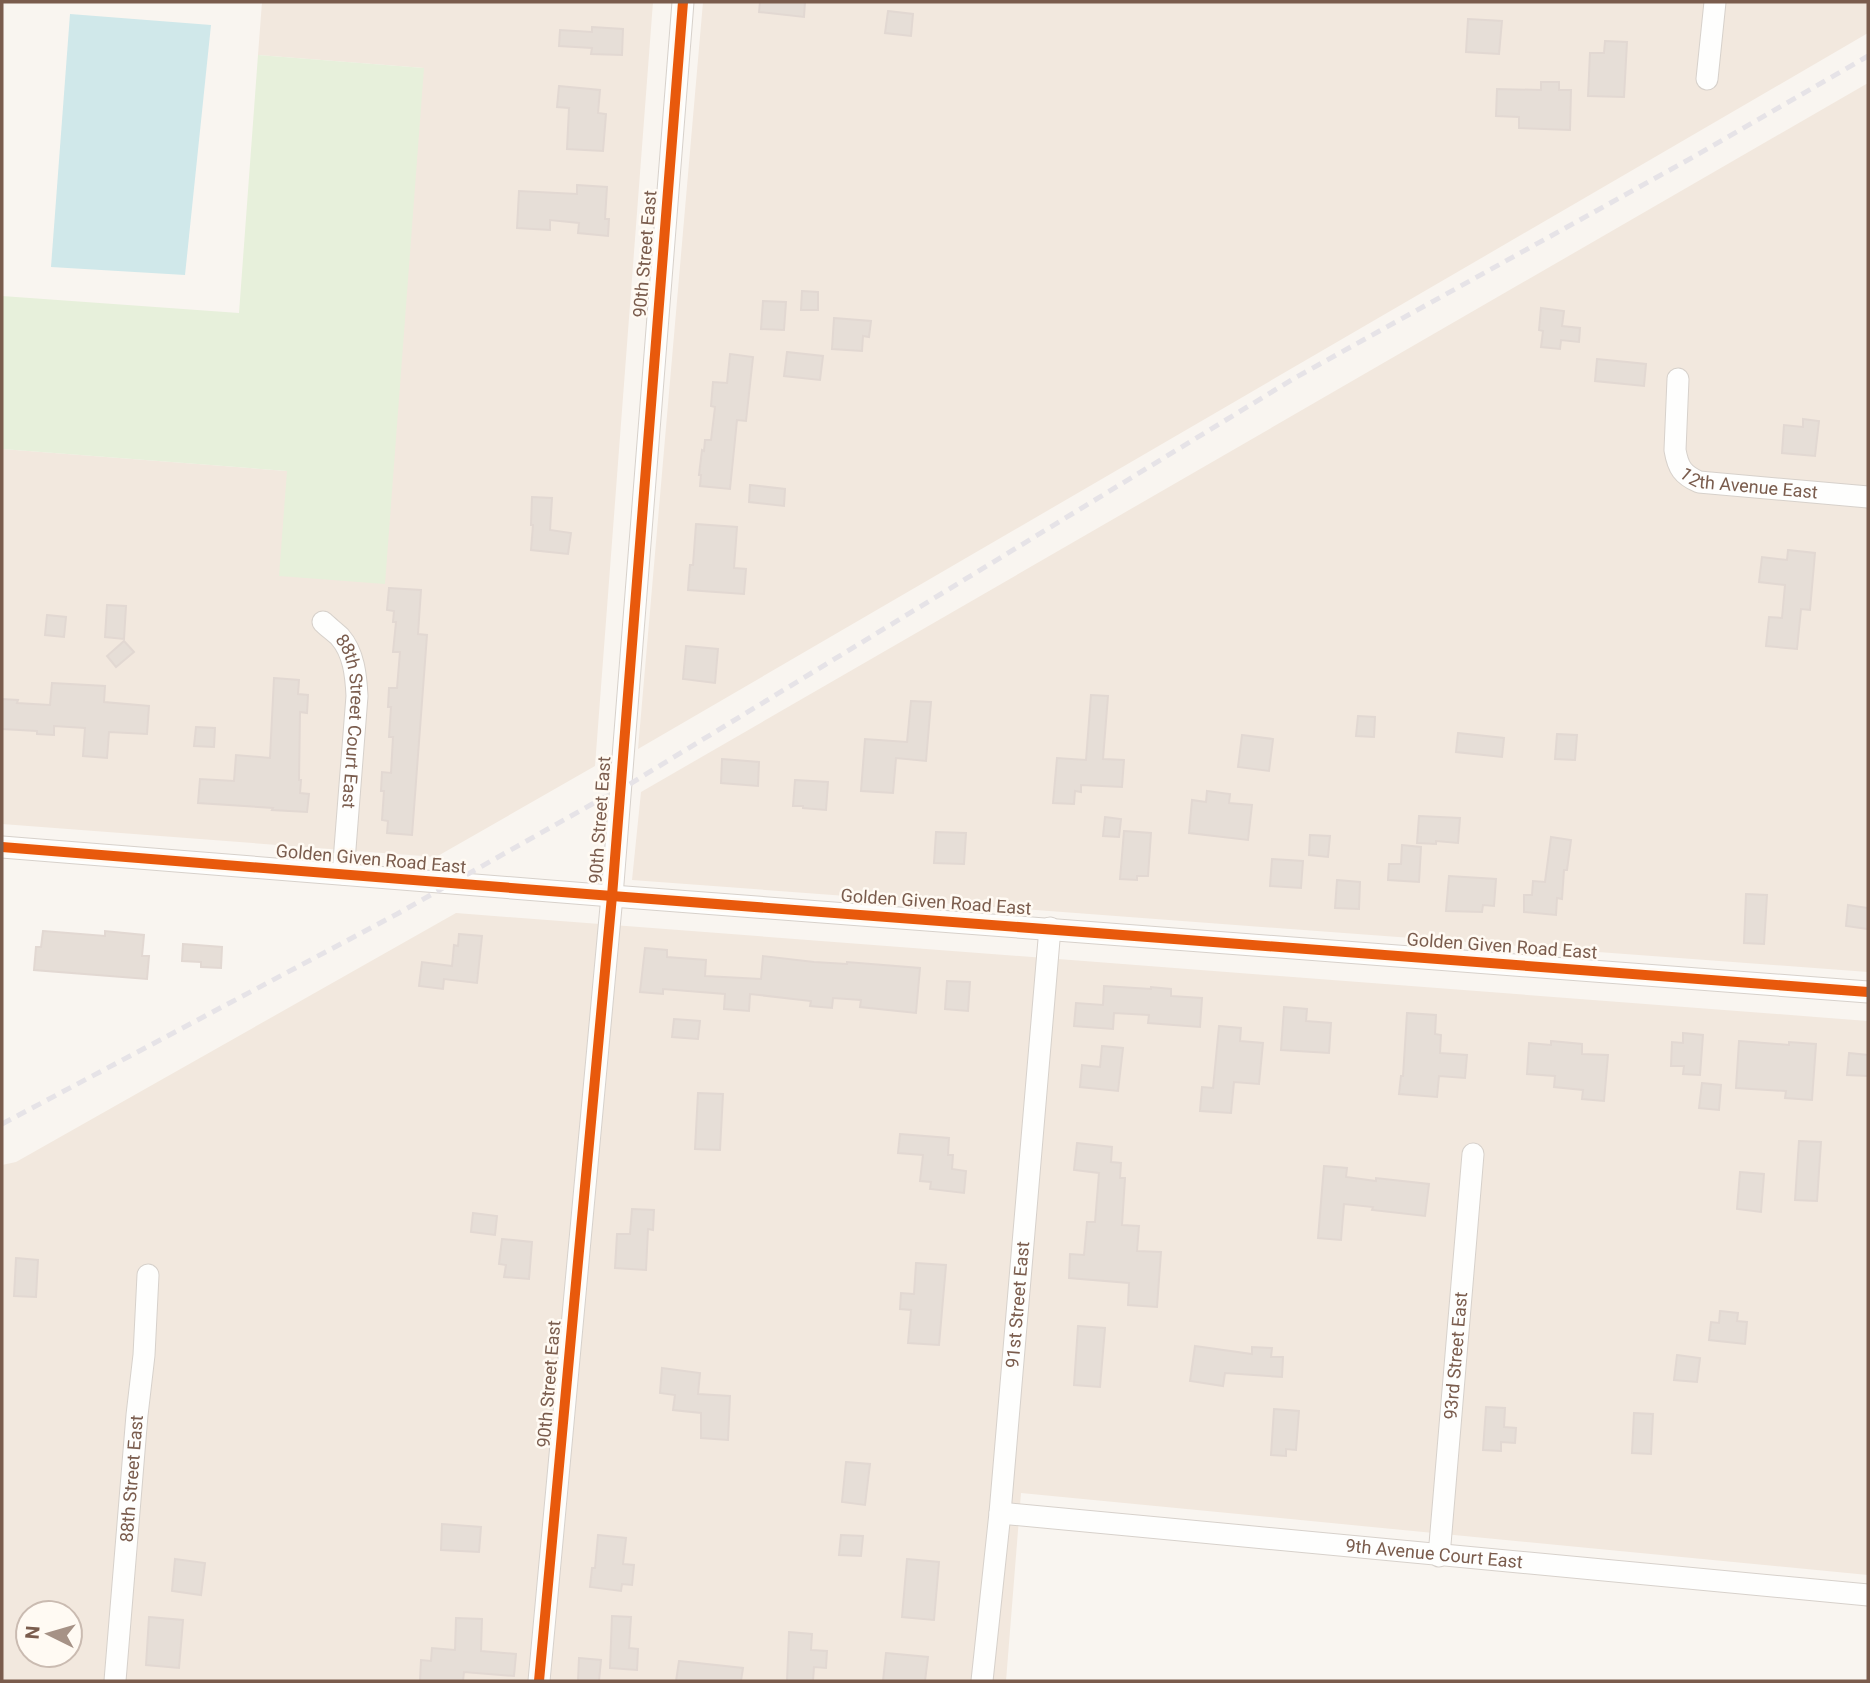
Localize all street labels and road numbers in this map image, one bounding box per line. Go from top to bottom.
street label: 90th Street East [628,189,661,318]
street label: 12th Avenue East [1676,463,1819,503]
street label: 88th Street Court East [332,630,368,810]
street label: 90th Street East [585,755,614,884]
street label: Golden Given Road East [275,840,467,877]
street label: Golden Given Road East [840,884,1032,919]
street label: Golden Given Road East [1406,928,1598,963]
street label: 91st Street East [1001,1240,1033,1369]
street label: 93rd Street East [1440,1291,1471,1420]
street label: 90th Street East [532,1319,565,1448]
street label: 88th Street East [116,1414,147,1543]
street label: 9th Avenue Court East [1345,1535,1524,1572]

